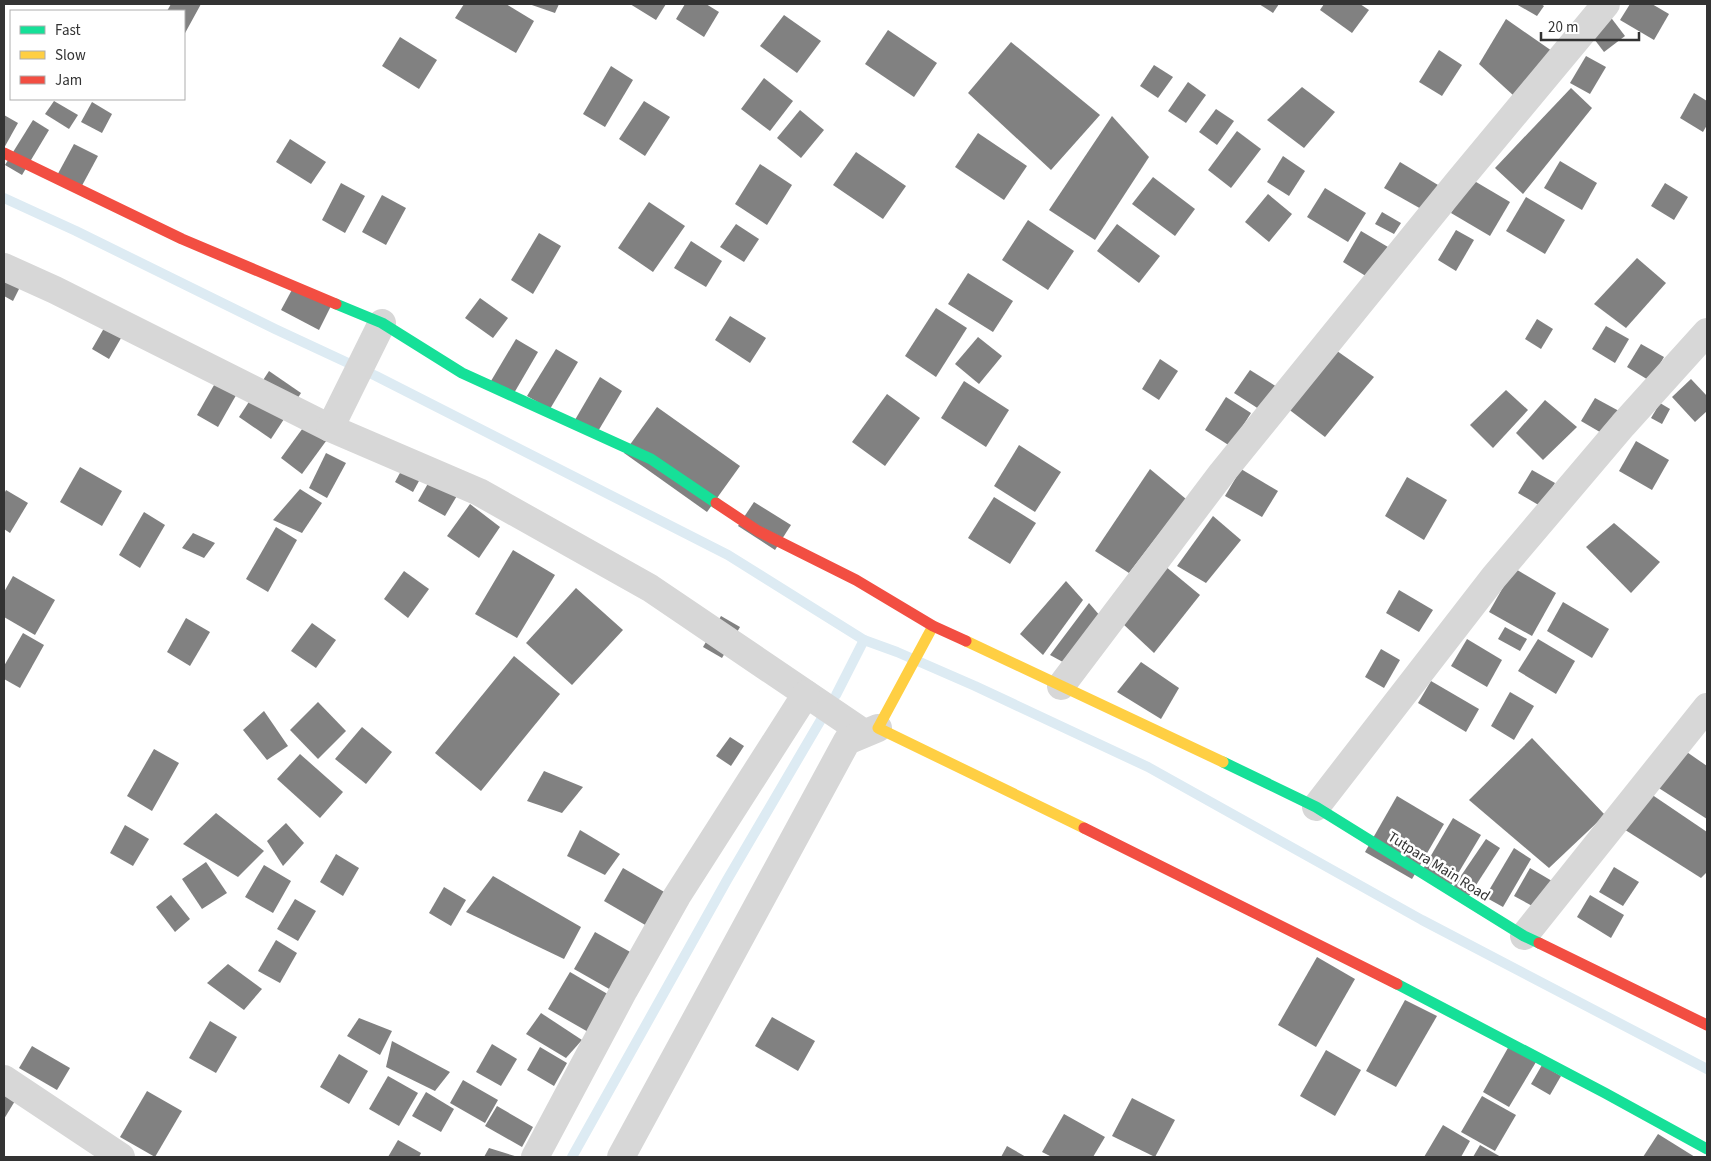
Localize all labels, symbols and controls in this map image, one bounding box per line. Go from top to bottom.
legend [10,10,185,100]
scale bar [1541,10,1638,42]
text: 20 m [1548,17,1578,38]
text: Fast [55,20,81,41]
text: Slow [55,45,86,66]
text: Jam [55,70,82,91]
street label: Tutpara Main Road [1383,826,1494,906]

